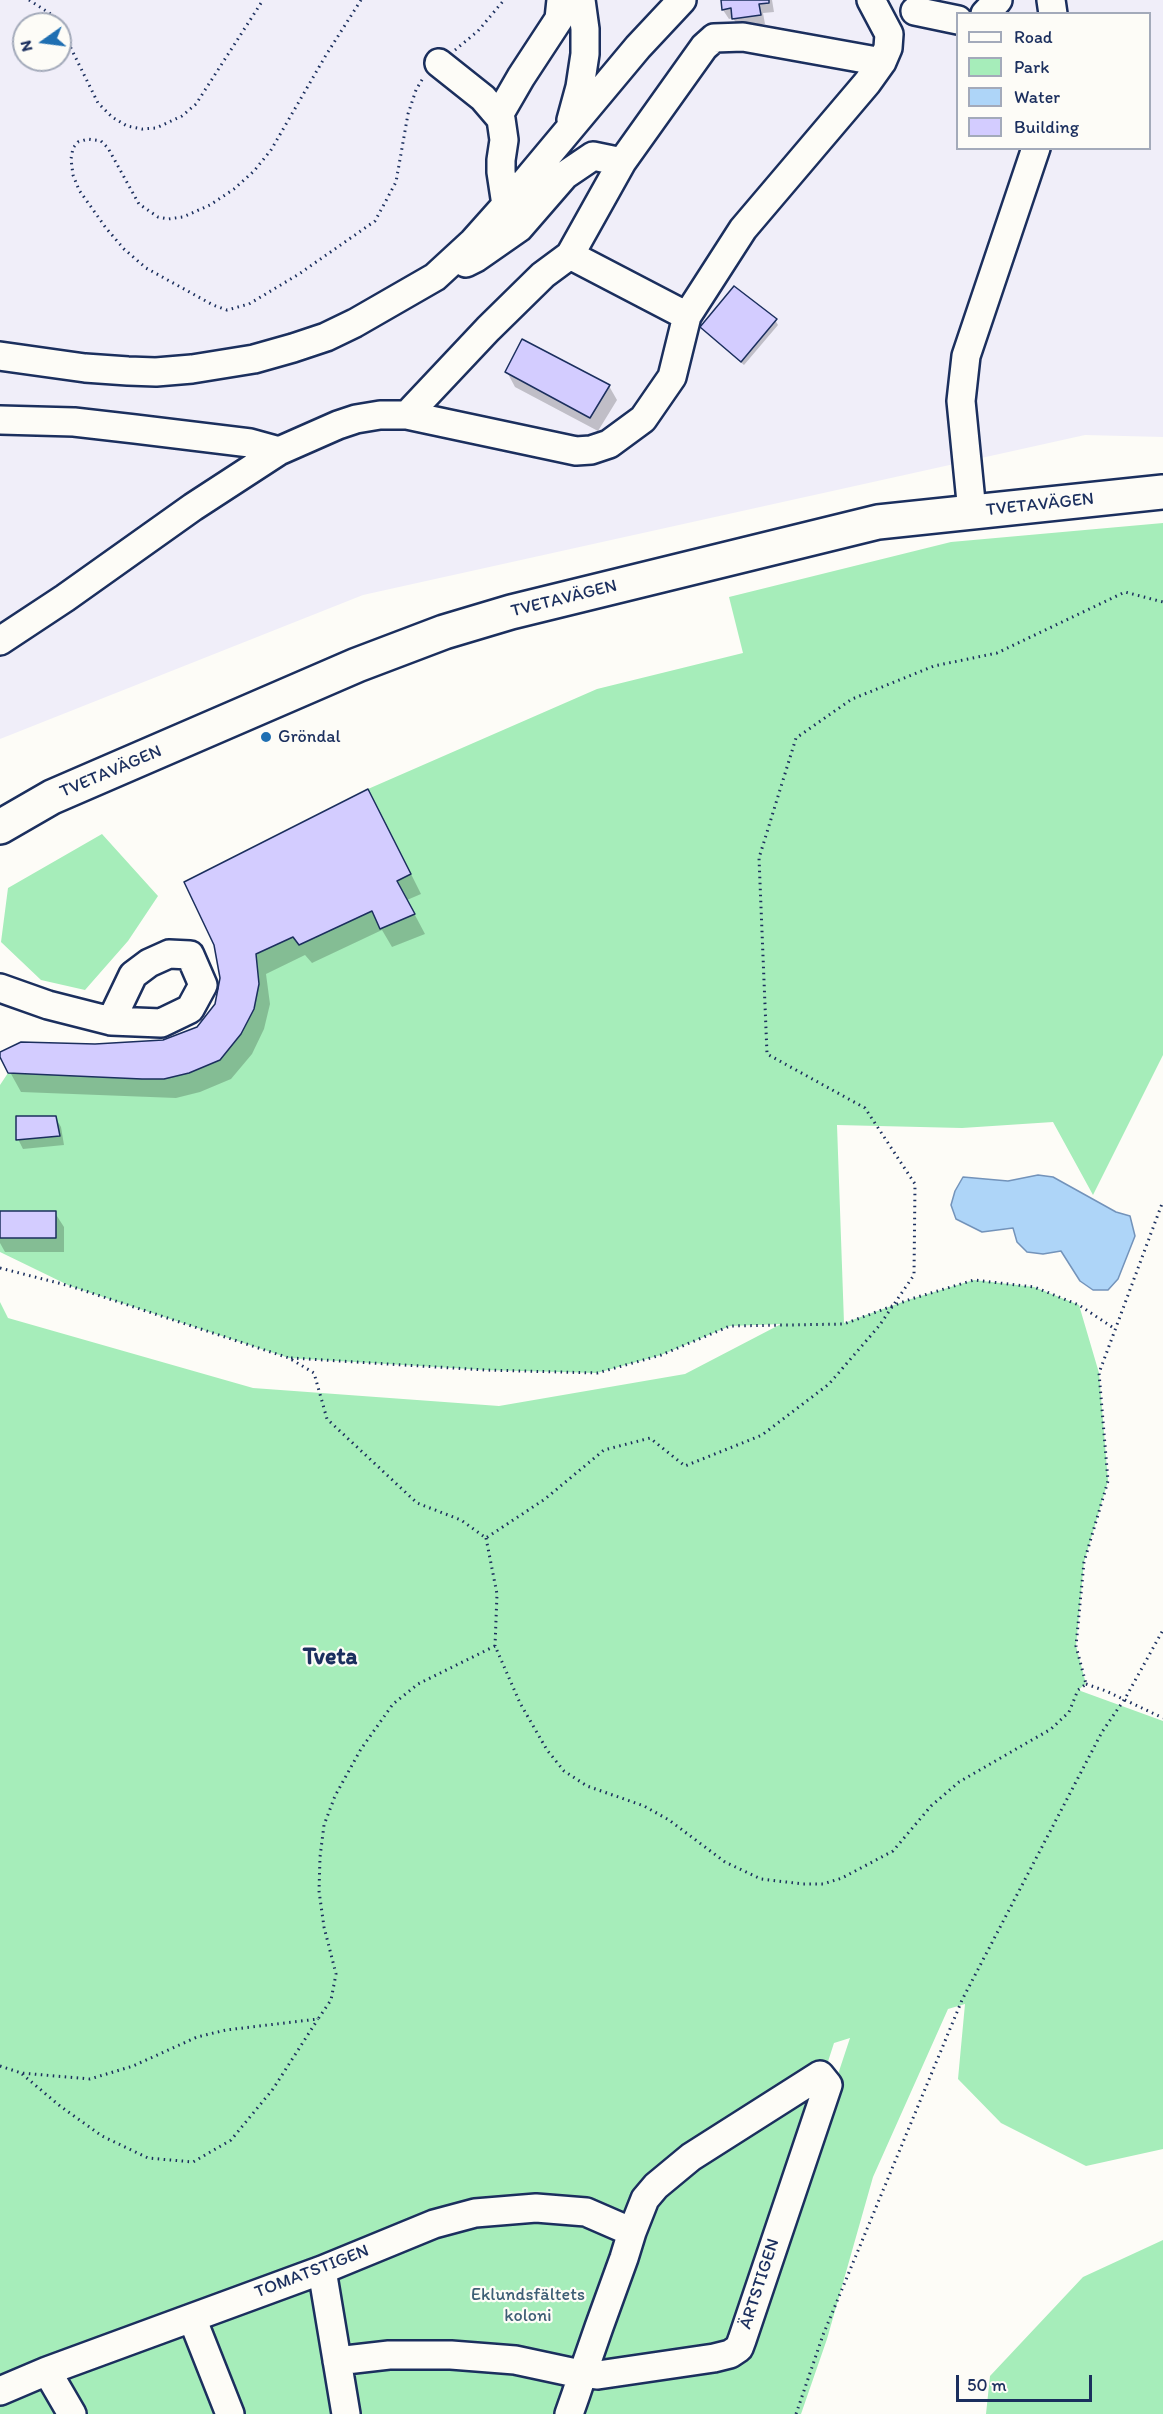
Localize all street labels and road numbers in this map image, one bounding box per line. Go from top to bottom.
street label: TVETAVÄGEN [985,489,1095,521]
street label: TVETAVÄGEN [509,575,619,623]
street label: TVETAVÄGEN [57,741,165,803]
street label: ÄRTSTIGEN [735,2236,785,2332]
street label: TOMATSTIGEN [252,2240,372,2304]

